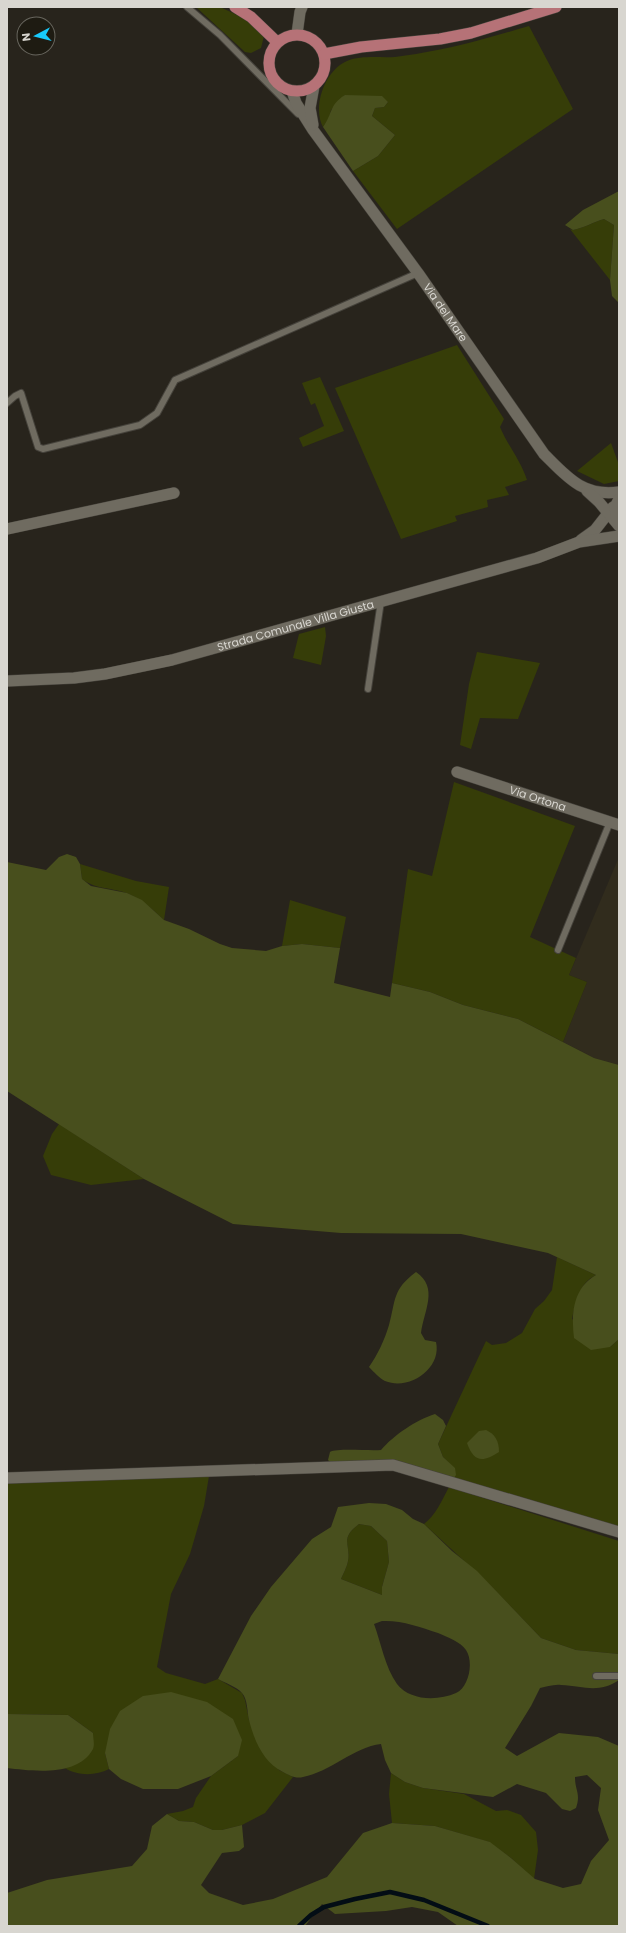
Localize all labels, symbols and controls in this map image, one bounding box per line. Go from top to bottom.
north arrow [16,16,56,56]
text: N [18,32,35,42]
street label: Via del Mare [419,280,472,345]
street label: Strada Comunale Villa Giusta [215,596,376,655]
street label: Via Ortona [507,782,568,815]

